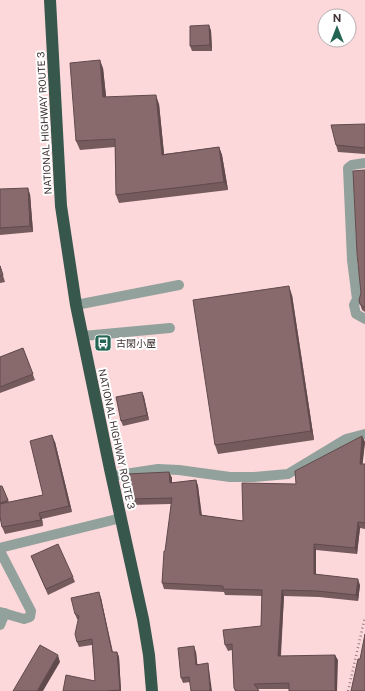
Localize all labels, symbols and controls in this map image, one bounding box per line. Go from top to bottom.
north arrow [317,8,357,48]
text: N [333,12,341,24]
street label: NATIONAL HIGHWAY ROUTE 3 [34,51,54,195]
bus stop icon: 古閑小屋 [93,333,113,353]
place label: 古閑小屋 [116,337,156,349]
street label: NATIONAL HIGHWAY ROUTE 3 [96,368,138,510]

